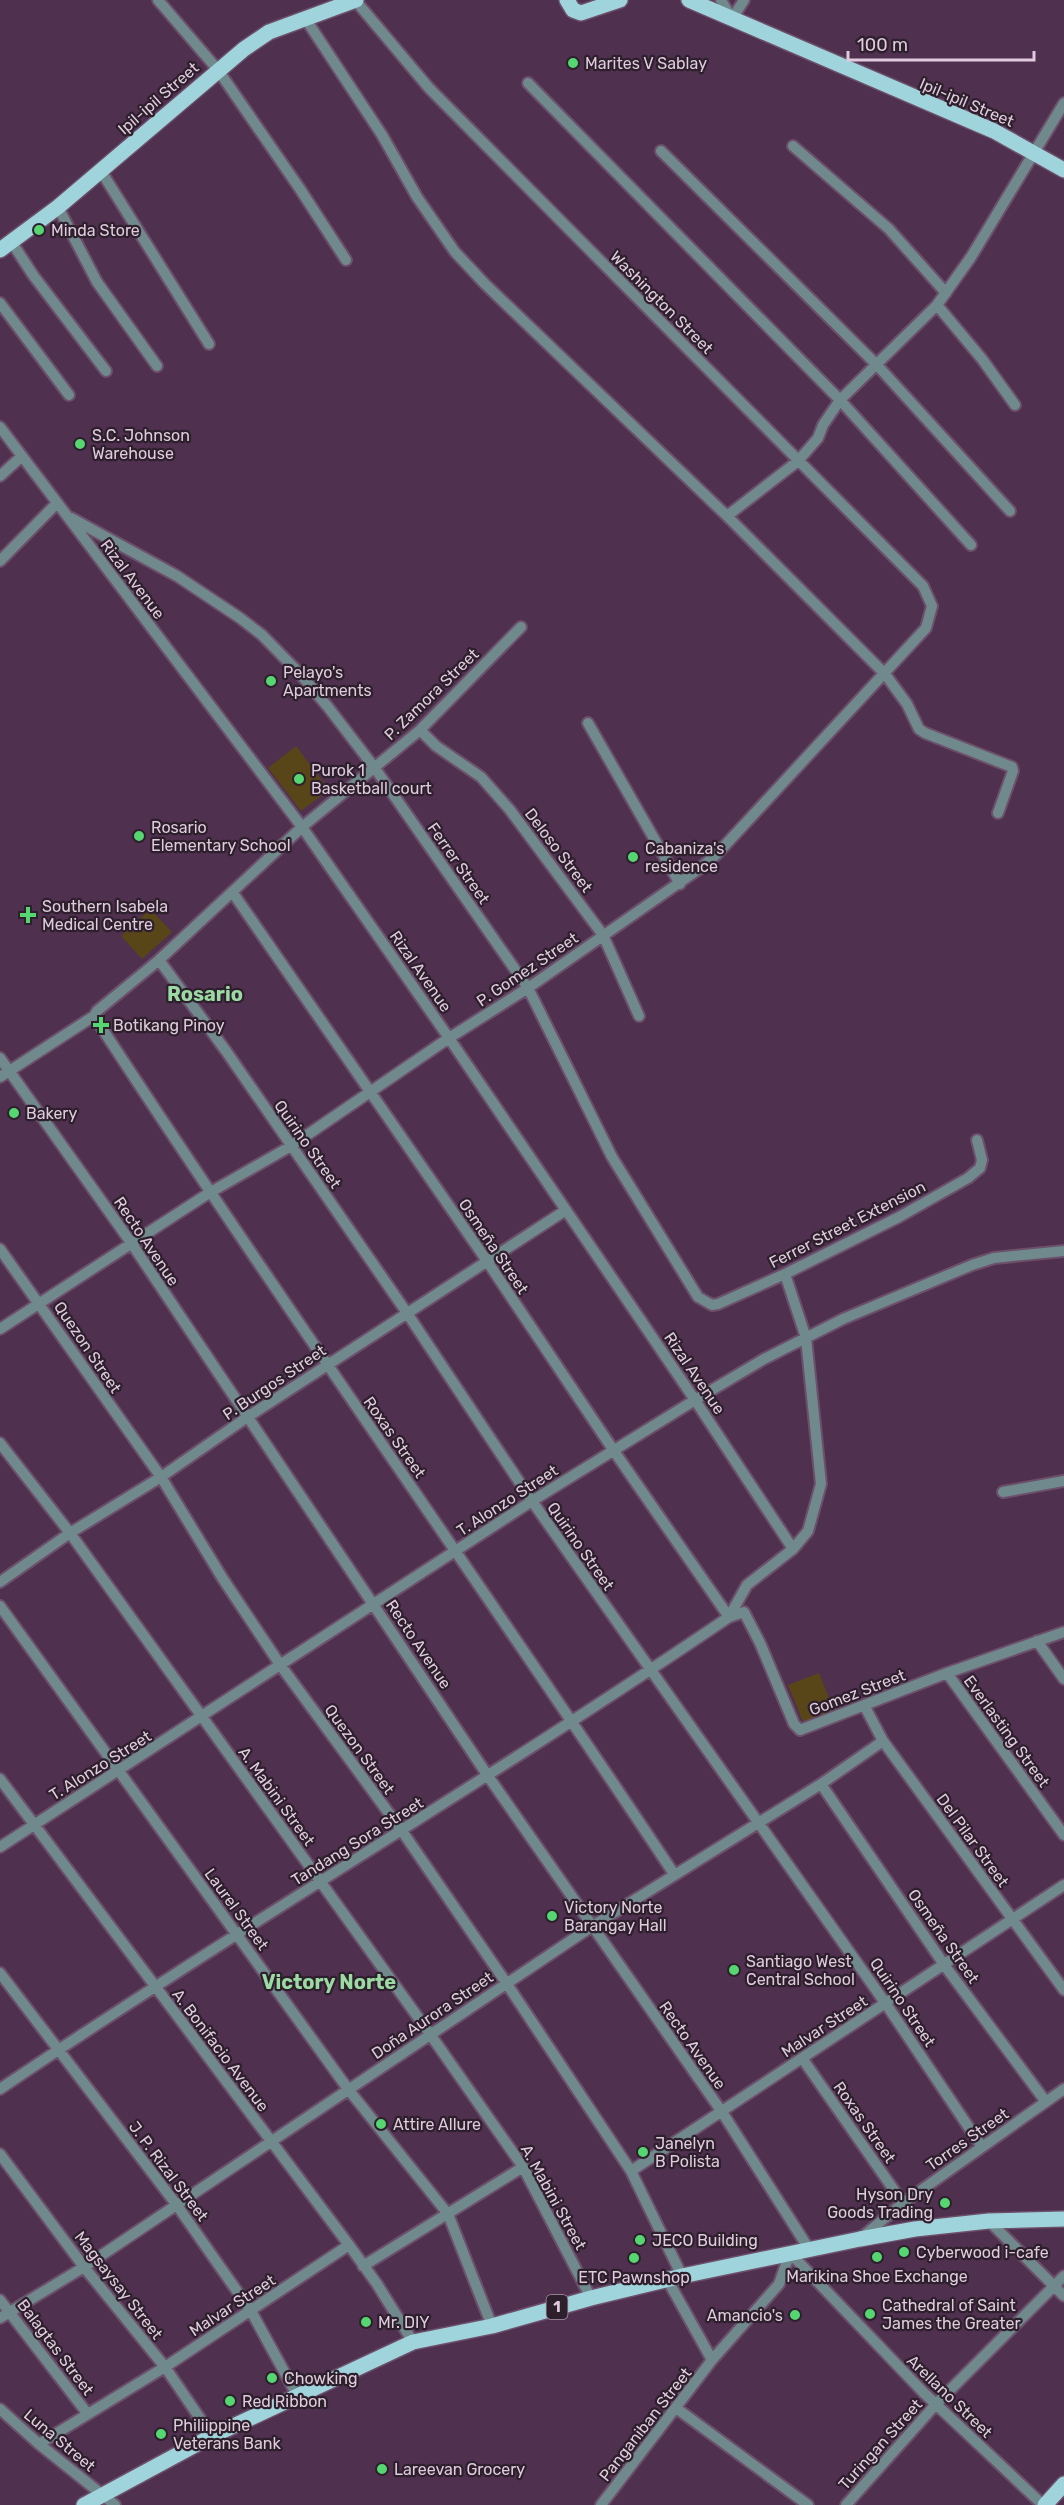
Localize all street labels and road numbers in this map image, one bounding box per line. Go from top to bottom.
street label: Ipil-ipil Street [114,58,203,139]
street label: Ipil-ipil Street [917,74,1017,131]
street label: Washington Street [606,247,717,358]
street label: Rizal Avenue [96,536,169,623]
street label: P. Zamora Street [380,645,482,744]
street label: Deloso Street [521,804,596,896]
street label: Ferrer Street [424,819,494,908]
street label: Rizal Avenue [386,927,456,1016]
street label: P. Gomez Street [473,928,582,1010]
street label: Quirino Street [270,1097,345,1192]
street label: Ferrer Street Extension [766,1177,929,1272]
street label: Recto Avenue [110,1193,183,1289]
street label: Osmeña Street [455,1195,532,1298]
street label: Quezon Street [50,1298,125,1397]
street label: Rizal Avenue [660,1329,729,1418]
street label: P. Burgos Street [219,1341,329,1424]
street label: Roxas Street [360,1393,430,1482]
street label: T. Alonzo Street [453,1461,561,1540]
street label: Quirino Street [543,1499,618,1594]
street label: Recto Avenue [382,1596,455,1692]
street label: Gomez Street [806,1665,908,1720]
street label: Everlasting Street [960,1672,1054,1791]
street label: Quezon Street [321,1701,399,1798]
street label: T. Alonzo Street [46,1726,155,1804]
street label: A. Mabini Street [234,1743,319,1849]
street label: Del Pilar Street [932,1790,1013,1891]
street label: Tandang Sora Street [288,1793,427,1890]
street label: Laurel Street [201,1865,273,1954]
street label: Osmeña Street [904,1885,983,1987]
street label: Quirino Street [866,1954,939,2050]
street label: Doña Aurora Street [368,1968,497,2063]
street label: A. Bonifacio Avenue [168,1985,273,2115]
street label: Malvar Street [778,1992,871,2061]
street label: Recto Avenue [655,1998,730,2093]
street label: Roxas Street [830,2078,900,2167]
street label: Torres Street [922,2104,1012,2175]
street label: J. P. Rizal Street [125,2118,212,2225]
street label: A. Mabini Street [517,2141,590,2253]
street label: Magsaysay Street [71,2227,167,2343]
street label: Malvar Street [186,2271,279,2340]
road number: 1 [546,2295,568,2319]
street label: Balagtas Street [13,2296,98,2399]
street label: Arellano Street [903,2351,996,2442]
street label: Panganiban Street [595,2364,696,2485]
street label: Turingan Street [835,2395,926,2494]
street label: Luna Street [20,2405,99,2476]

